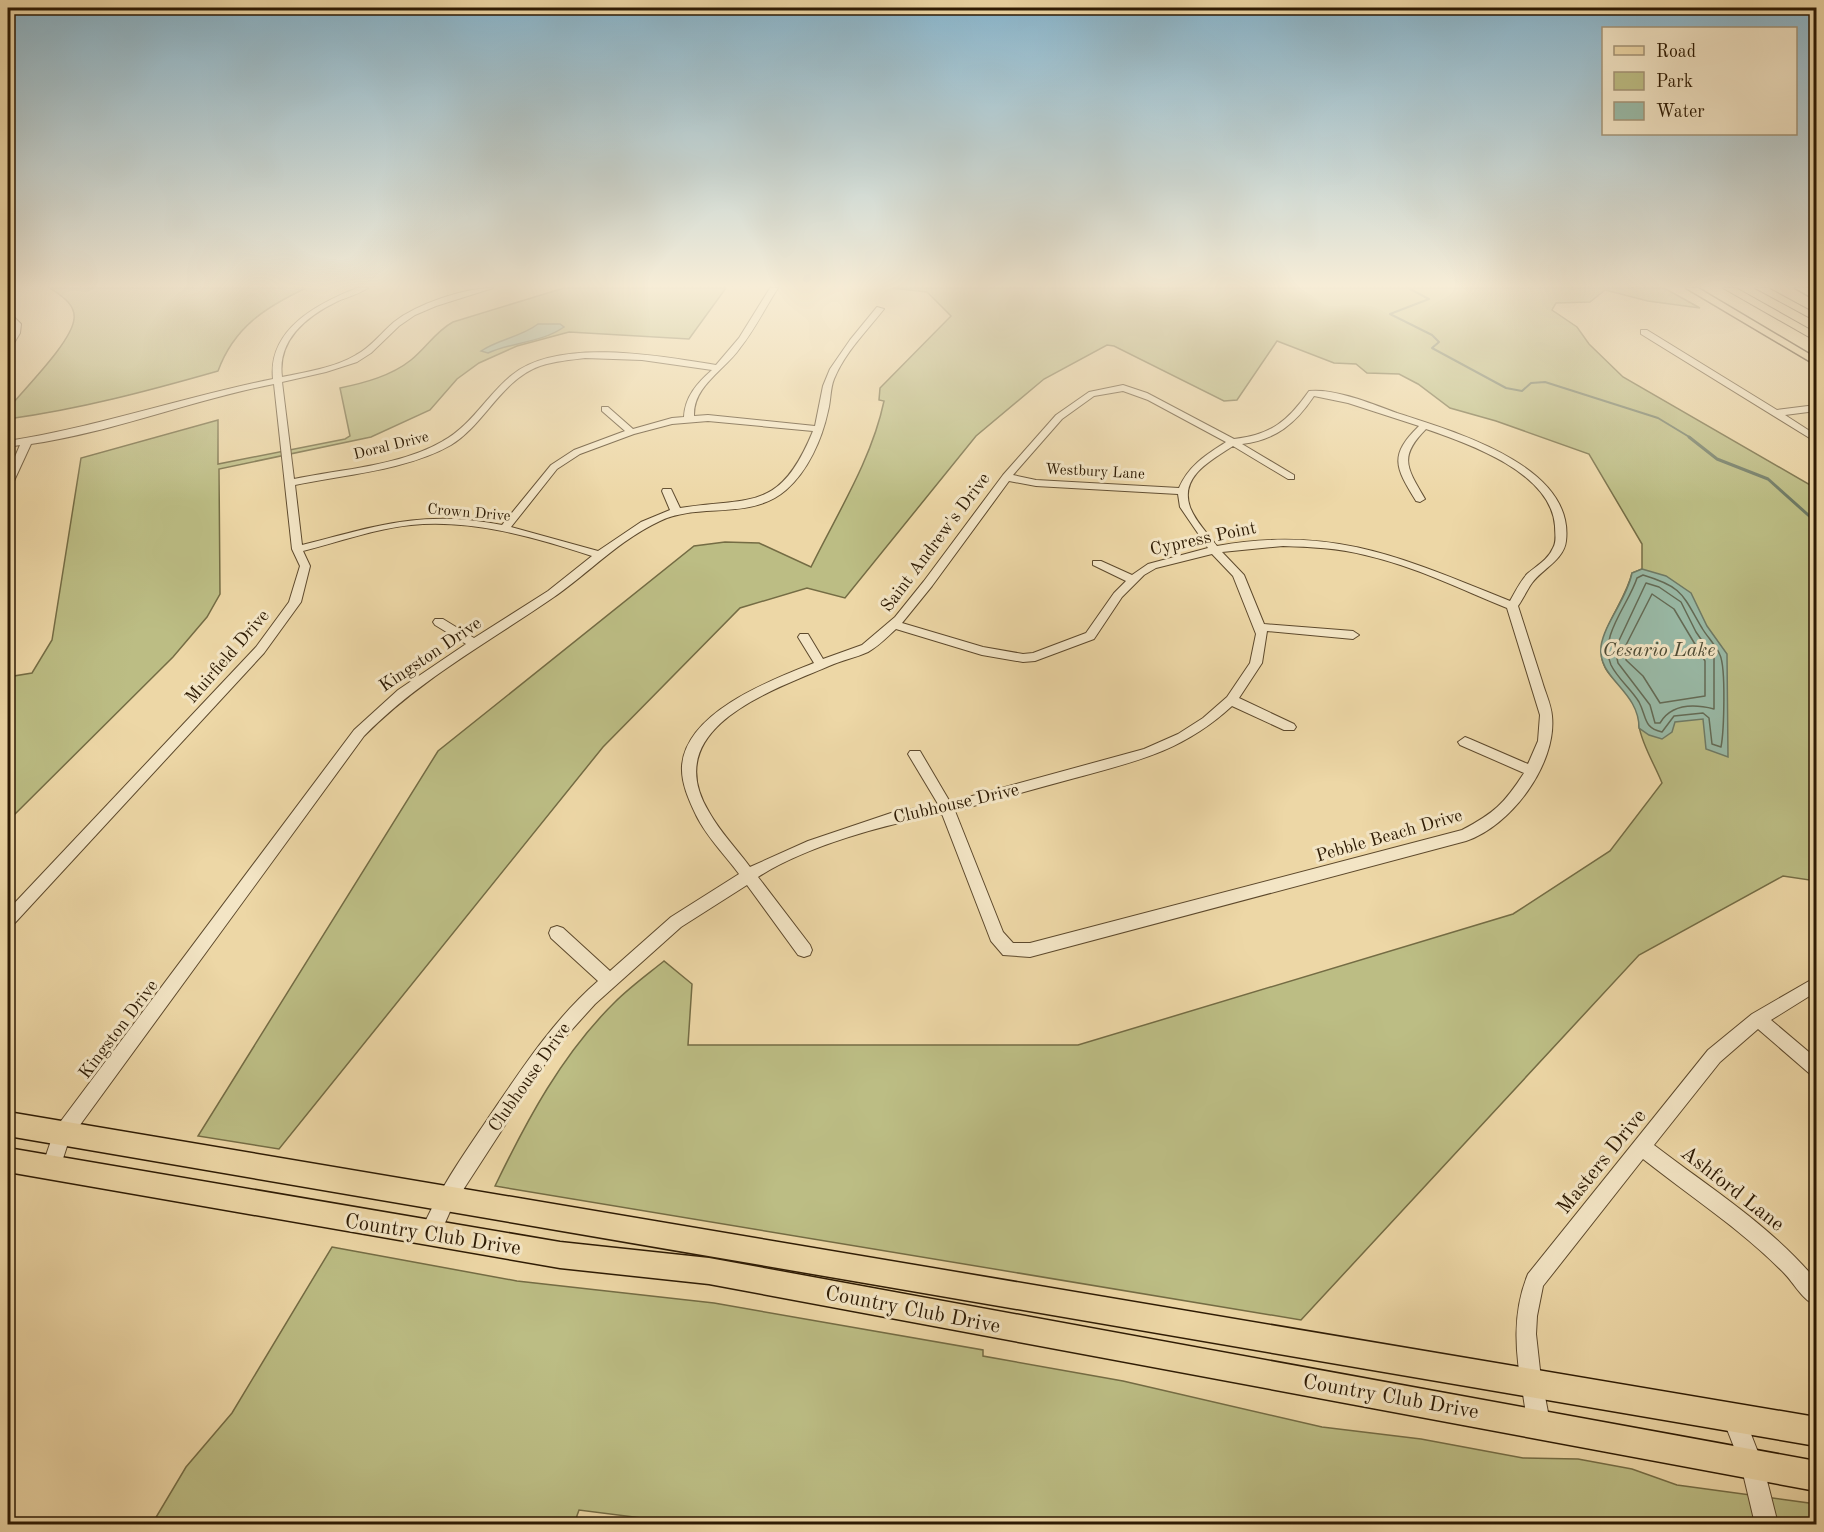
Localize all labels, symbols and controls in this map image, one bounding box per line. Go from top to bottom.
legend [1602,27,1797,135]
text: Road [1656,43,1696,61]
text: Park [1656,73,1693,91]
text: Water [1656,103,1705,121]
street label: Doral Drive [352,430,431,463]
street label: Westbury Lane [1045,462,1145,483]
street label: Saint Andrew's Drive [878,470,994,615]
street label: Crown Drive [427,502,511,525]
street label: Cypress Point [1148,519,1258,559]
street label: Muirfield Drive [182,606,273,707]
street label: Kingston Drive [376,614,485,696]
water label: Cesario Lake [1602,641,1716,661]
street label: Clubhouse Drive [892,781,1021,827]
street label: Pebble Beach Drive [1314,806,1465,866]
street label: Kingston Drive [76,977,162,1083]
street label: Clubhouse Drive [486,1020,574,1135]
street label: Masters Drive [1554,1106,1651,1218]
street label: Ashford Lane [1676,1142,1788,1236]
street label: Country Club Drive [343,1211,522,1260]
street label: Country Club Drive [823,1283,1002,1338]
street label: Country Club Drive [1301,1372,1480,1423]

